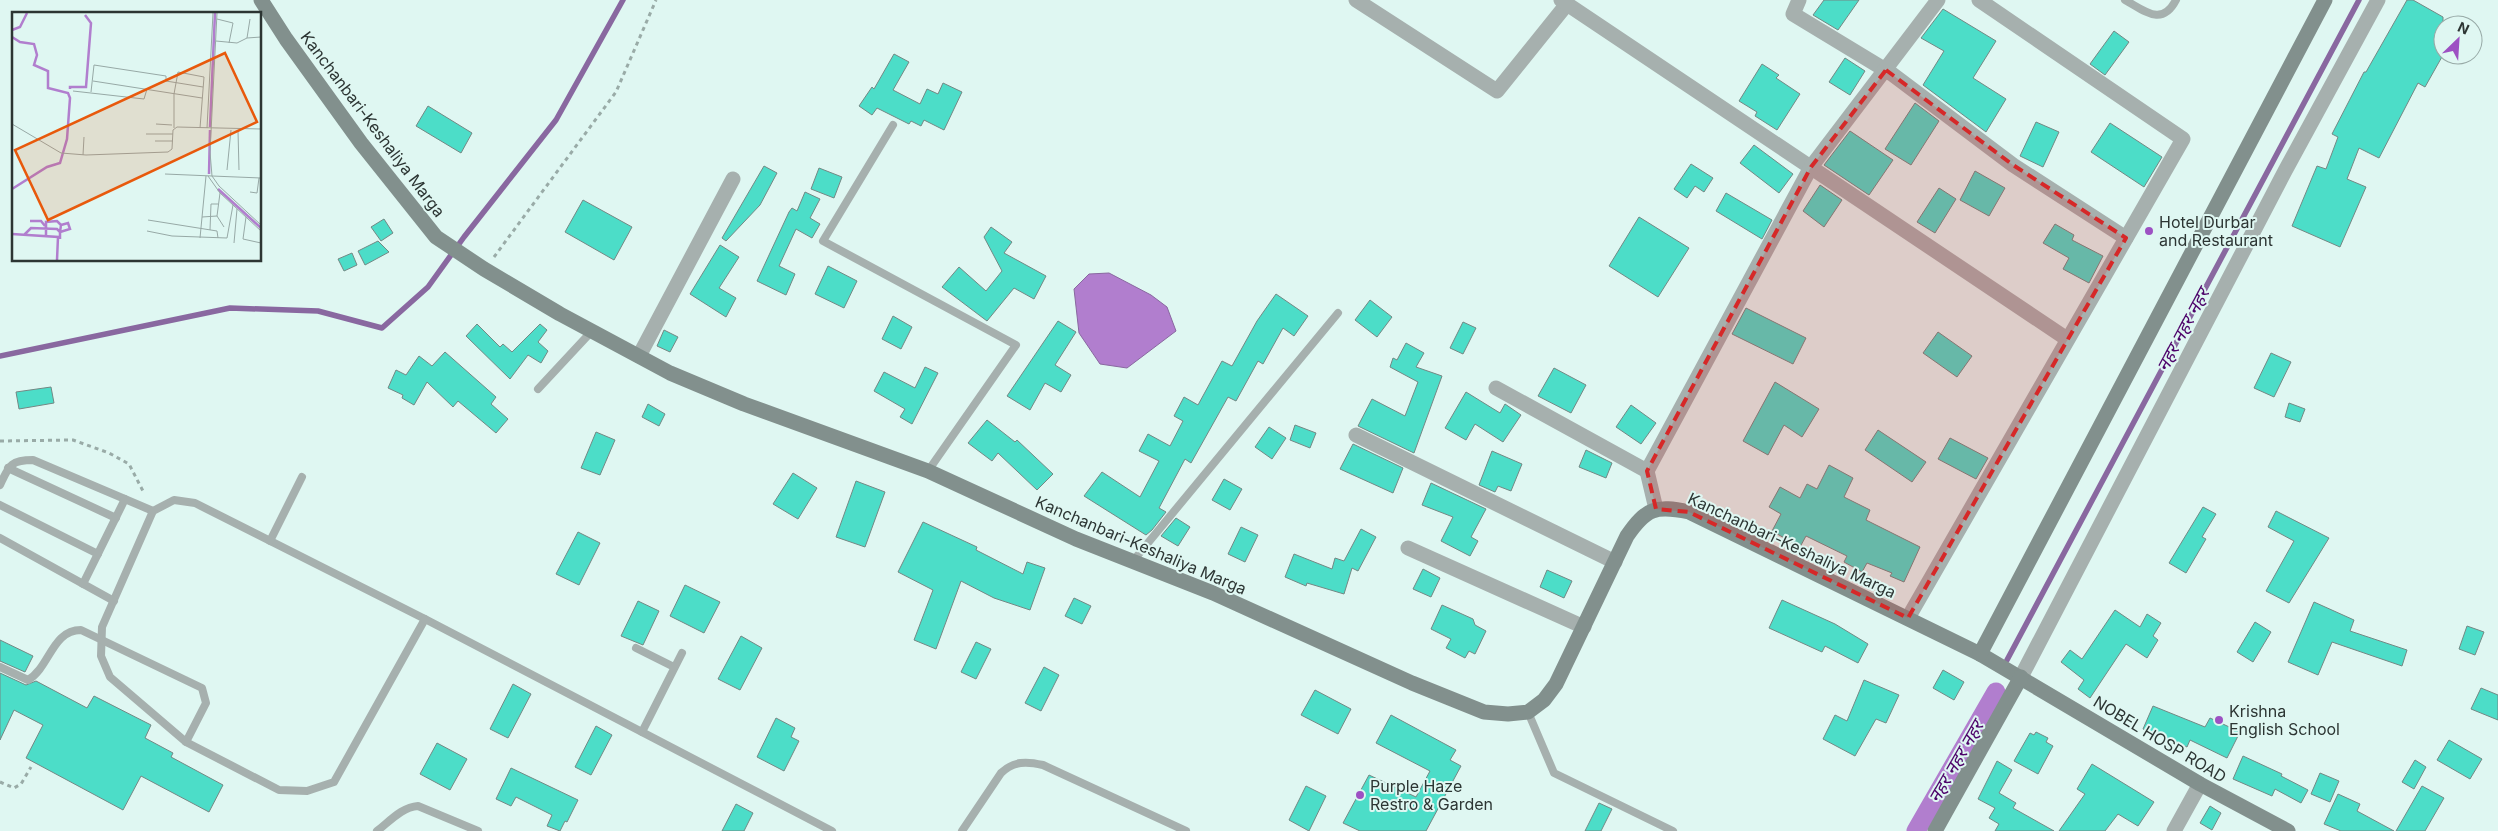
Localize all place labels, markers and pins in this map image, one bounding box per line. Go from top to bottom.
place label: Hotel Durbar and Restaurant [2159,212,2273,250]
marker: Hotel Durbar and Restaurant [2143,225,2155,237]
place label: Krishna English School [2229,701,2340,739]
marker: Krishna English School [2213,714,2225,726]
place label: Purple Haze Restro & Garden [1370,776,1493,814]
marker: Purple Haze Restro & Garden [1354,789,1366,801]

